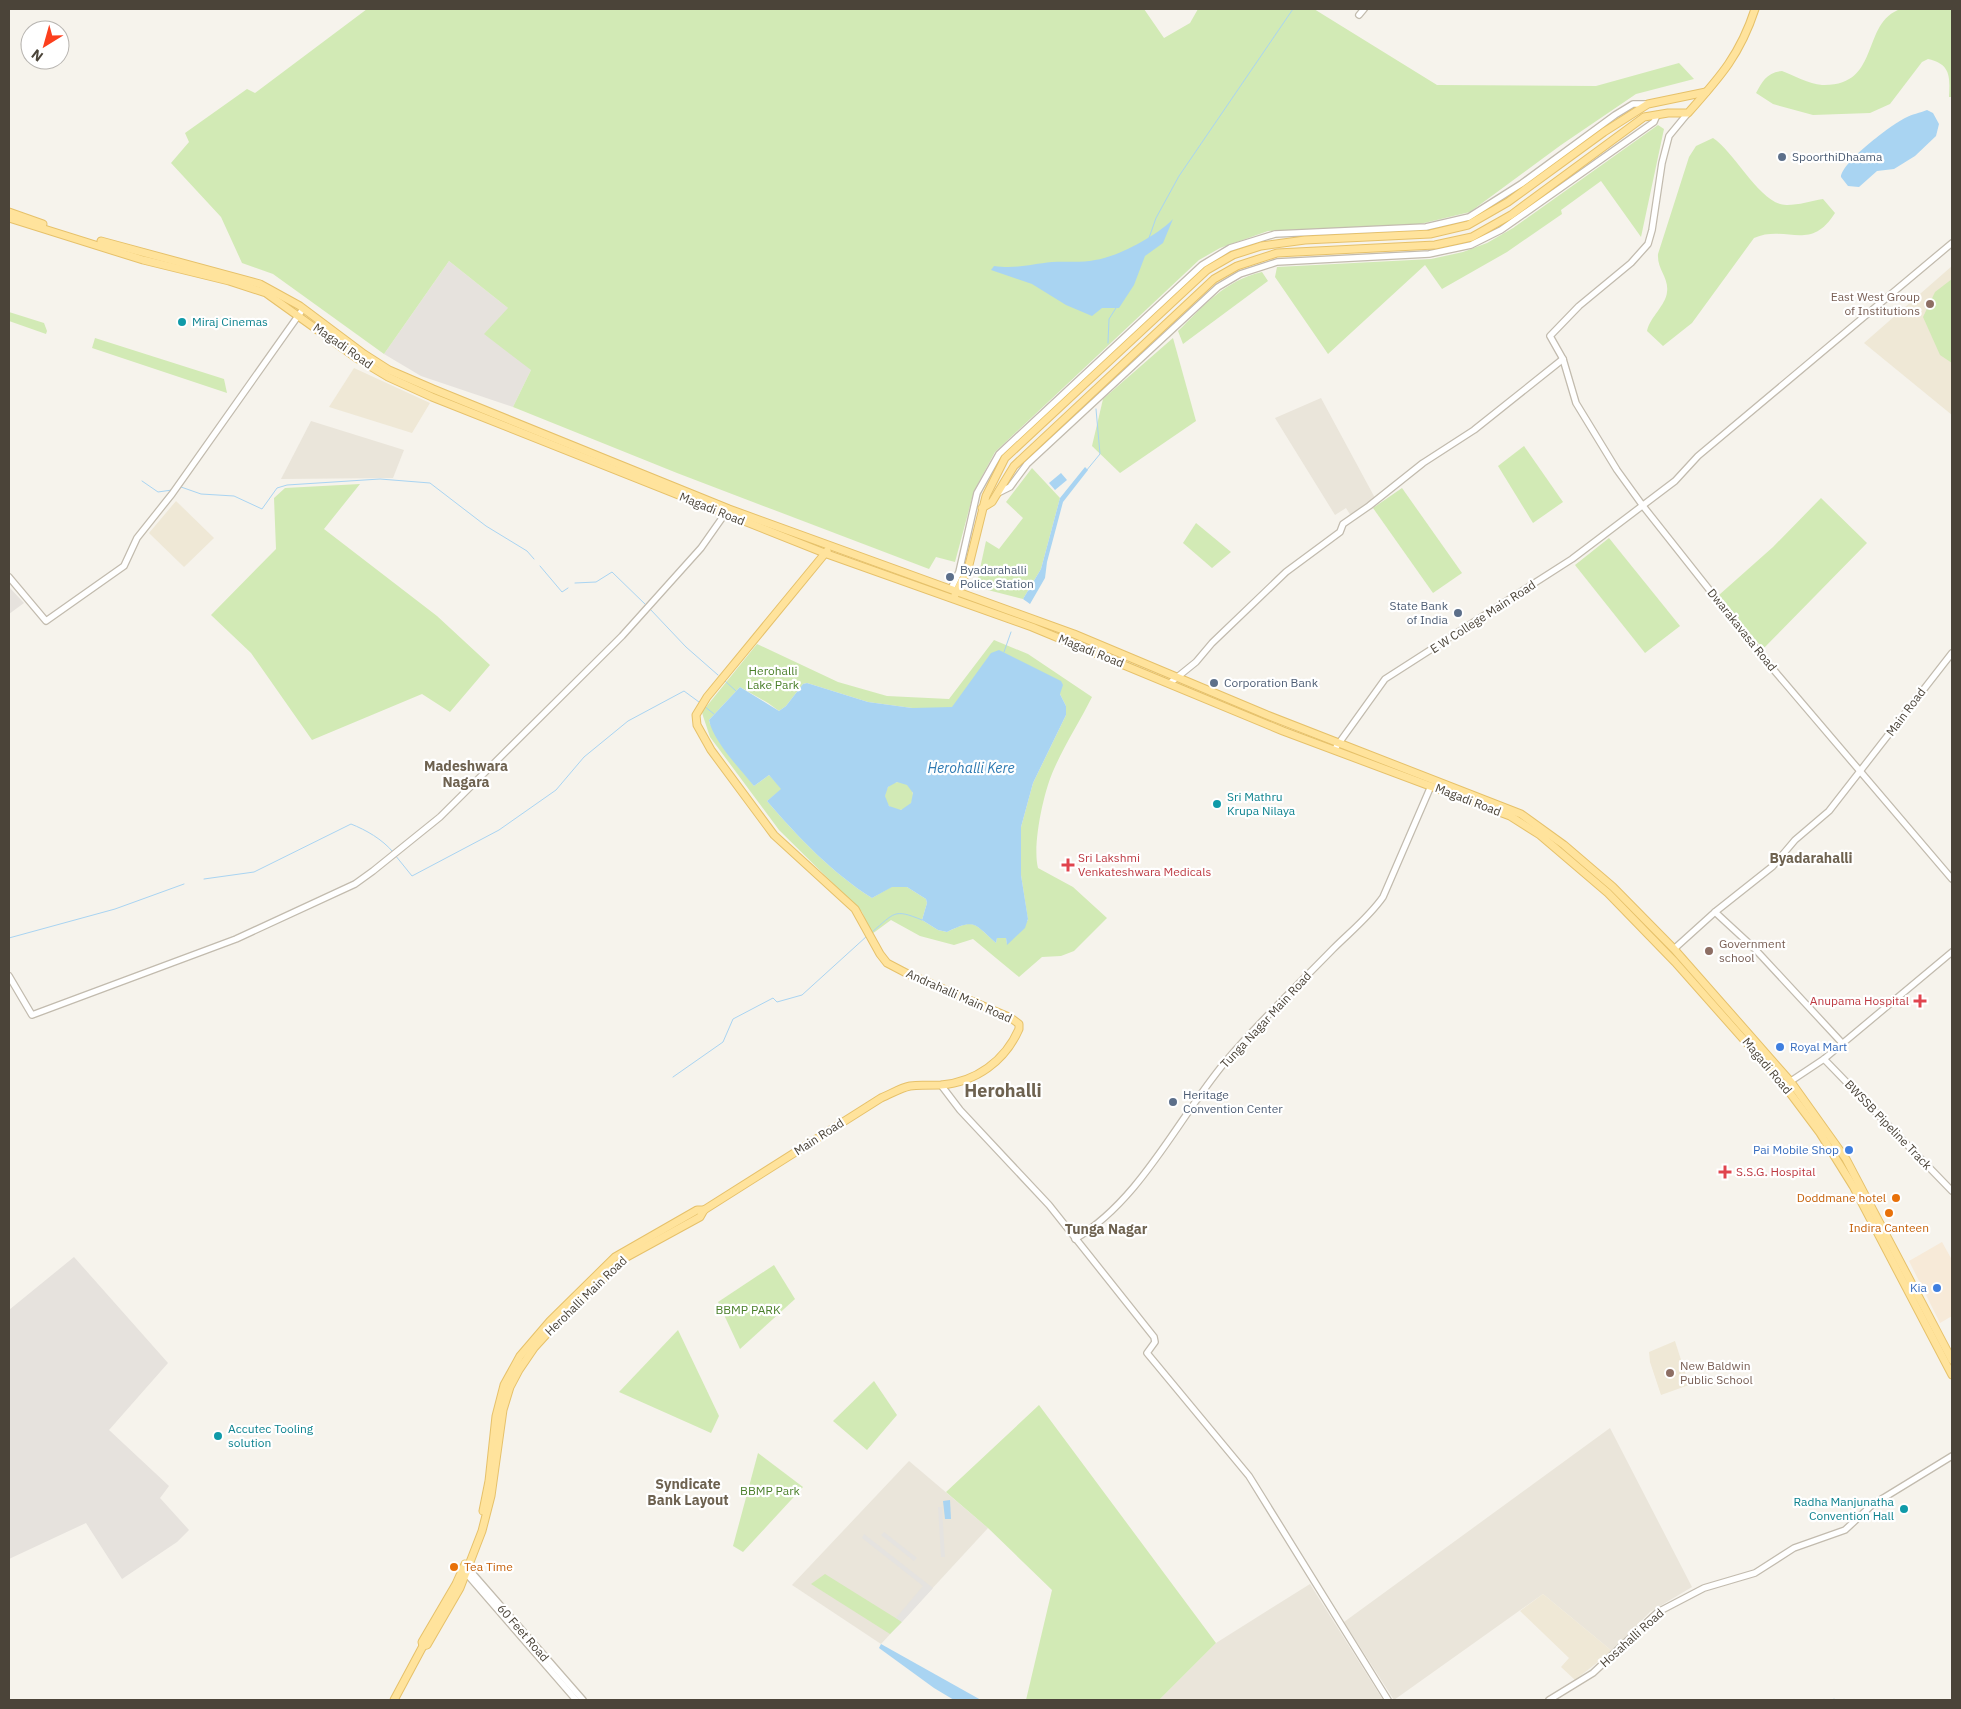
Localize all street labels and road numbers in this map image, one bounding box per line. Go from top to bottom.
street label: Magadi Road [311,320,376,372]
street label: Magadi Road [677,489,747,528]
street label: E W College Main Road [1427,577,1538,656]
street label: Dwarakavasa Road [1705,585,1780,674]
street label: Magadi Road [1056,631,1126,670]
street label: Main Road [1883,685,1929,739]
street label: Magadi Road [1433,780,1503,819]
street label: Andrahalli Main Road [904,965,1014,1026]
street label: Tunga Nagar Main Road [1217,968,1314,1071]
street label: Magadi Road [1739,1034,1795,1097]
street label: BWSSB Pipeline Track [1842,1077,1935,1173]
street label: Main Road [791,1115,846,1158]
street label: Herohalli Main Road [542,1253,630,1339]
street label: 60 Feet Road [494,1601,552,1665]
street label: Hosahalli Road [1597,1605,1667,1670]

